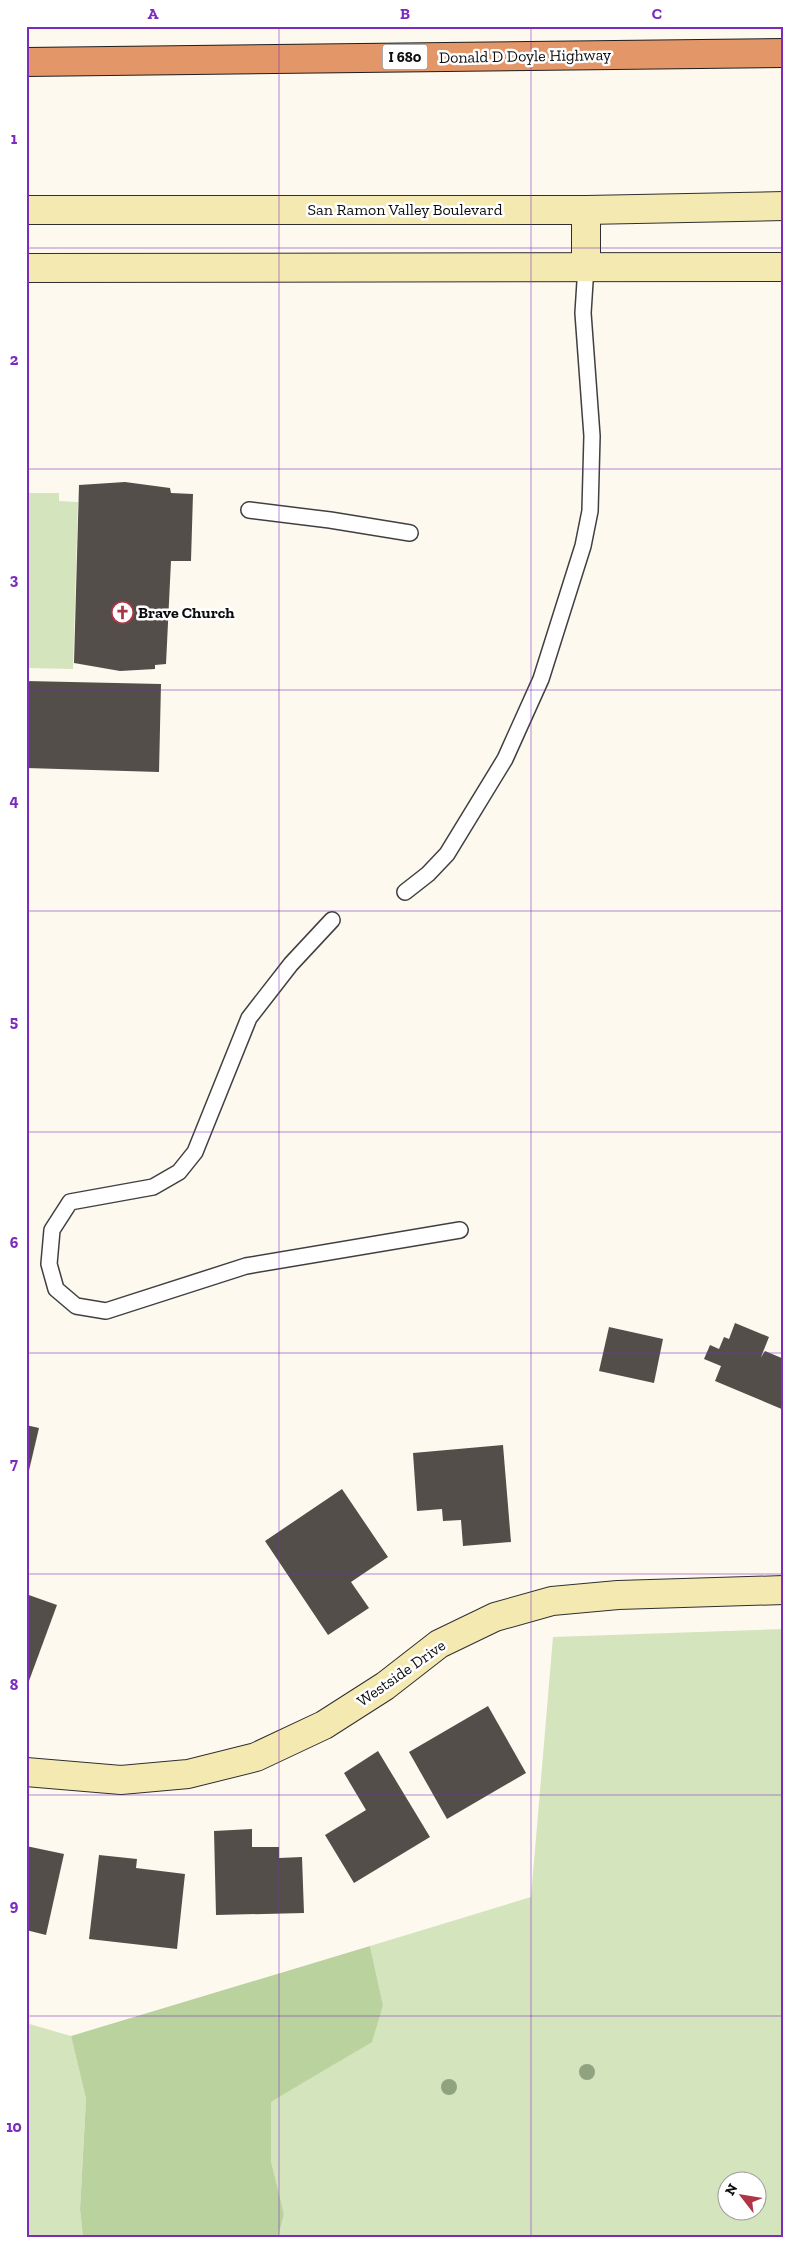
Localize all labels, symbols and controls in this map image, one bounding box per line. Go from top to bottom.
text: A [148,4,159,23]
text: B [400,4,410,23]
text: C [652,4,662,23]
road number: I 680 [382,44,428,70]
street label: Donald D Doyle Highway [439,45,612,67]
text: 1 [11,129,18,148]
street label: San Ramon Valley Boulevard [308,200,503,219]
text: 2 [10,350,19,369]
text: 3 [10,570,19,589]
church icon: Brave Church [110,600,134,624]
place label: Brave Church [138,603,235,622]
text: 4 [9,791,19,810]
text: 5 [10,1012,18,1031]
text: 6 [10,1233,19,1252]
text: 7 [10,1454,18,1473]
street label: Westside Drive [353,1635,449,1711]
text: 8 [10,1675,19,1694]
text: 9 [10,1896,19,1915]
text: 10 [6,2117,22,2136]
north arrow [718,2172,768,2222]
text: N [721,2180,741,2199]

